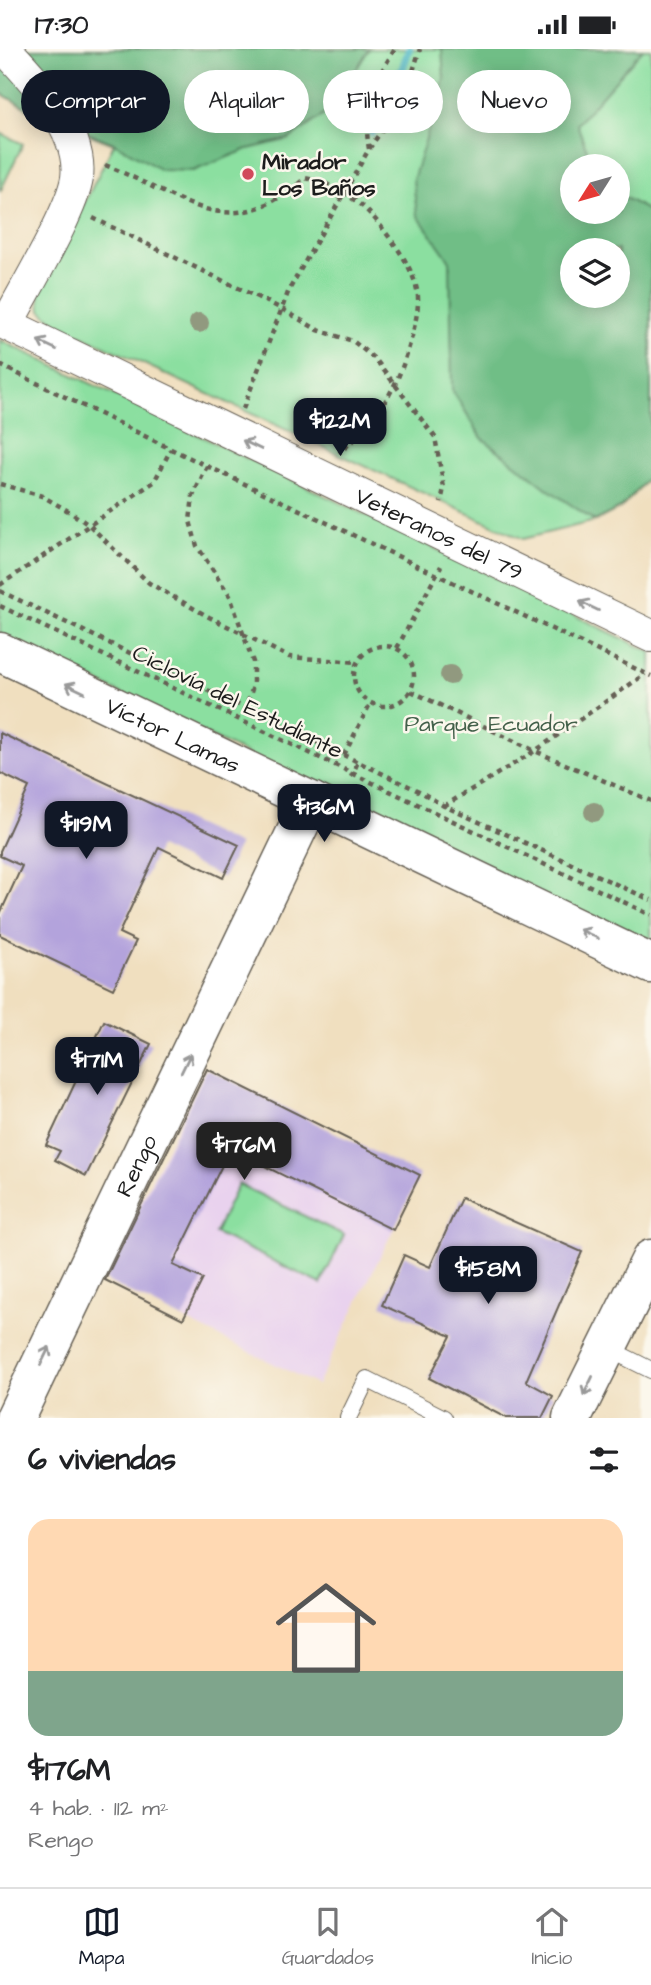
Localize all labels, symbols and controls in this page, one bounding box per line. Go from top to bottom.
text: 17:30 [35,7,88,43]
chip: Comprar [21,70,170,133]
chip: Alquilar [184,70,309,133]
chip: Filtros [323,70,443,133]
chip: Nuevo [457,70,571,133]
place label: Mirador Los Baños [262,146,376,204]
north arrow [560,154,630,224]
map controls [560,154,630,308]
marker: Mirador Los Baños [240,166,256,182]
button: layers [560,238,630,308]
one-way arrow [37,337,58,351]
pin: $122M [291,399,389,458]
text: $122M [309,405,371,437]
one-way arrow [242,437,263,451]
street label: Veteranos del 79 [350,480,528,589]
one-way arrow [579,599,600,613]
street label: Ciclovía del Estudiante [127,637,348,767]
one-way arrow [65,681,86,694]
street label: Víctor Lamas [100,690,245,782]
park label: Parque Ecuador [404,708,578,740]
pin: $136M [275,785,373,844]
text: $136M [294,791,354,823]
pin: $119M [37,801,135,861]
text: $119M [61,808,111,840]
one-way arrow [579,927,600,941]
pin: $171M [48,1037,146,1097]
text: $171M [71,1044,123,1076]
one-way arrow [179,1053,193,1074]
pin: $176M [195,1123,293,1182]
text: $176M [212,1129,276,1161]
street label: Rengo [108,1130,166,1202]
pin: $158M [439,1247,537,1306]
text: $158M [455,1253,521,1285]
one-way arrow [39,1346,52,1367]
one-way arrow [581,1375,595,1396]
text: 6 viviendas [28,1439,176,1481]
icon: filters [585,1441,623,1479]
icon: home [263,1565,389,1691]
text: $176M [28,1750,111,1792]
text: 4 hab. · 112 m² [28,1792,169,1824]
text: Rengo [28,1824,93,1856]
tab: Mapa [79,1903,124,1972]
tab: Guardados [282,1903,374,1972]
tab: Inicio [531,1903,572,1972]

